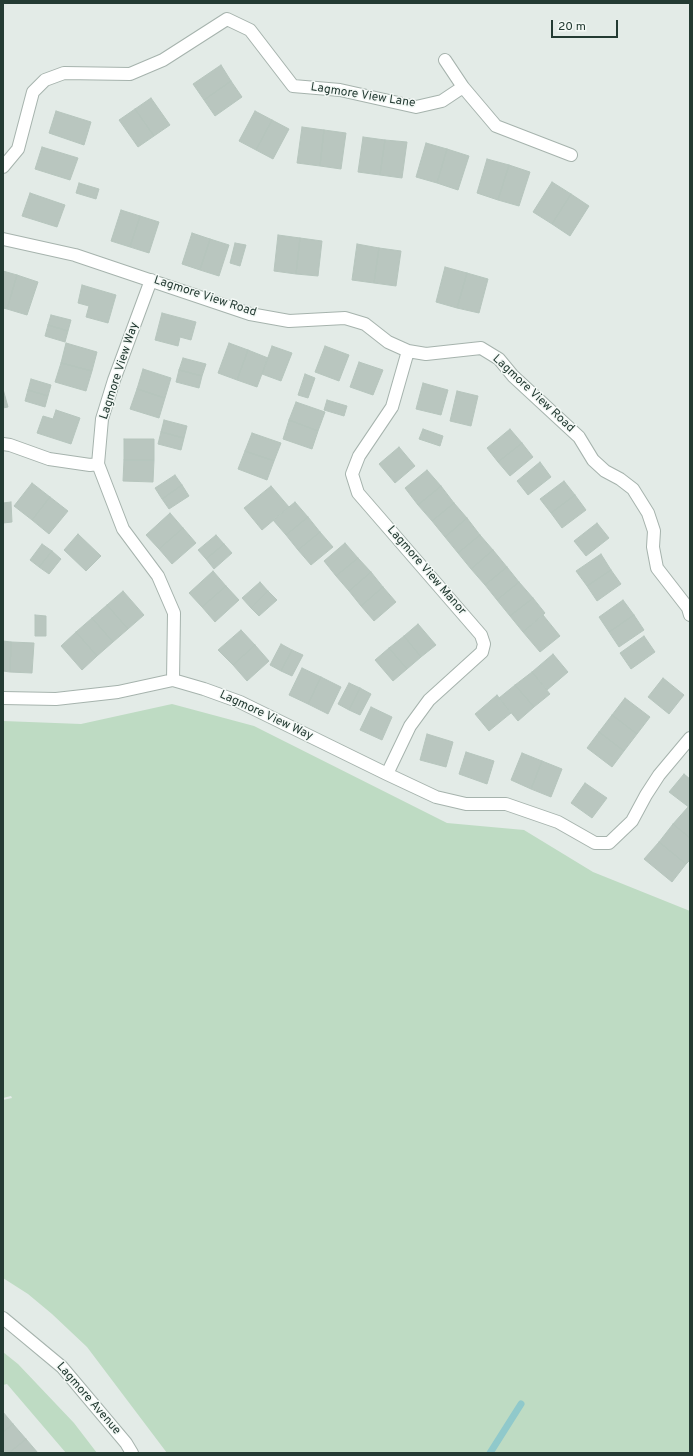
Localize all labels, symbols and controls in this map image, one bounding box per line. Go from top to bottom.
scale bar [553,12,620,38]
text: 20 m [558,19,586,35]
street label: Lagmore View Lane [310,81,416,111]
street label: Lagmore View Road [152,274,258,320]
street label: Lagmore View Way [97,320,143,422]
street label: Lagmore View Road [489,352,577,436]
street label: Lagmore View Manor [383,524,469,618]
street label: Lagmore View Way [217,688,315,744]
street label: Lagmore Avenue [53,1360,123,1438]

